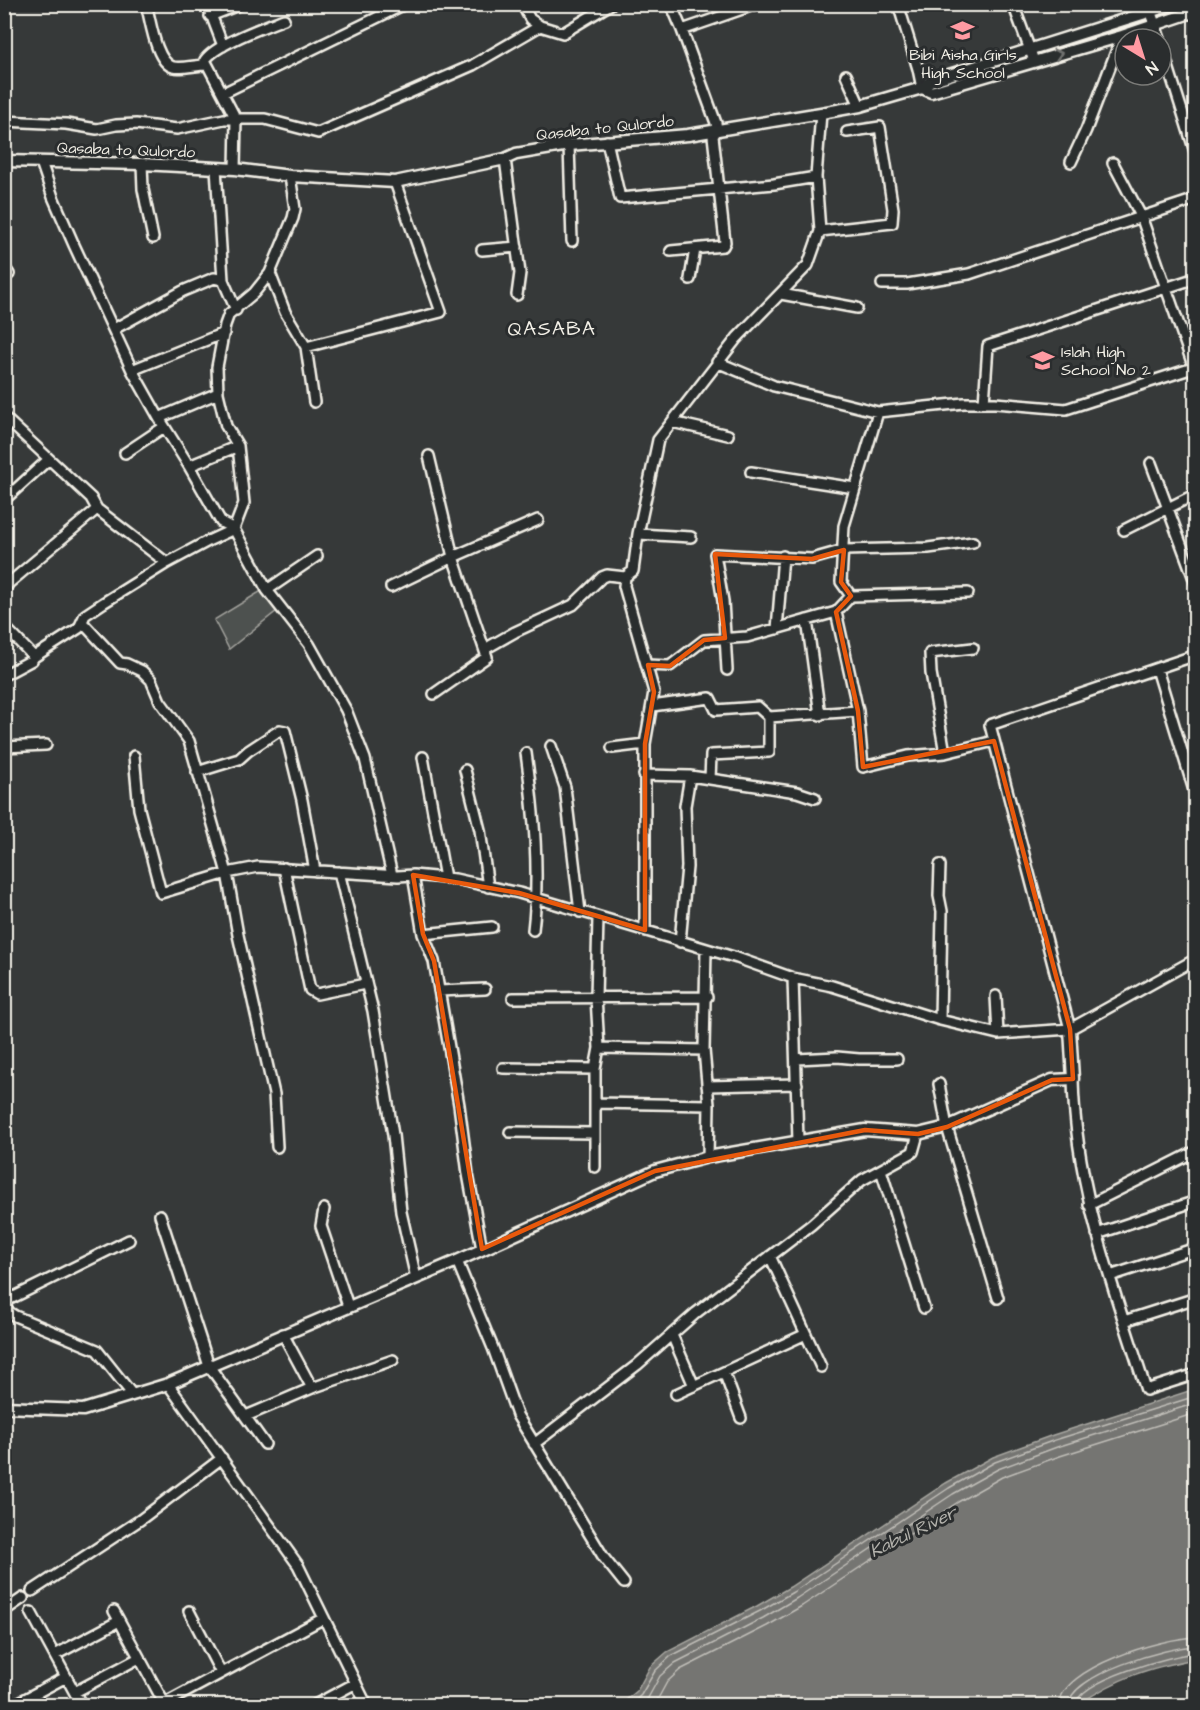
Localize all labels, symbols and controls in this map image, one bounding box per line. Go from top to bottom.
school or university icon: Bibi Aisha Girls High School [950,17,976,43]
north arrow [1113,27,1173,87]
place label: Bibi Aisha Girls High School [909,44,1017,85]
one-way arrow [1052,49,1063,61]
text: N [1141,56,1162,80]
street label: Qasaba to Qulordo [535,110,675,146]
street label: Qasaba to Qulordo [57,137,195,163]
district label: QASABA [508,315,596,343]
place label: Islah High School No 2 [1061,341,1151,381]
school or university icon: Islah High School No 2 [1030,348,1056,374]
water label: Kabul River [865,1499,963,1564]

